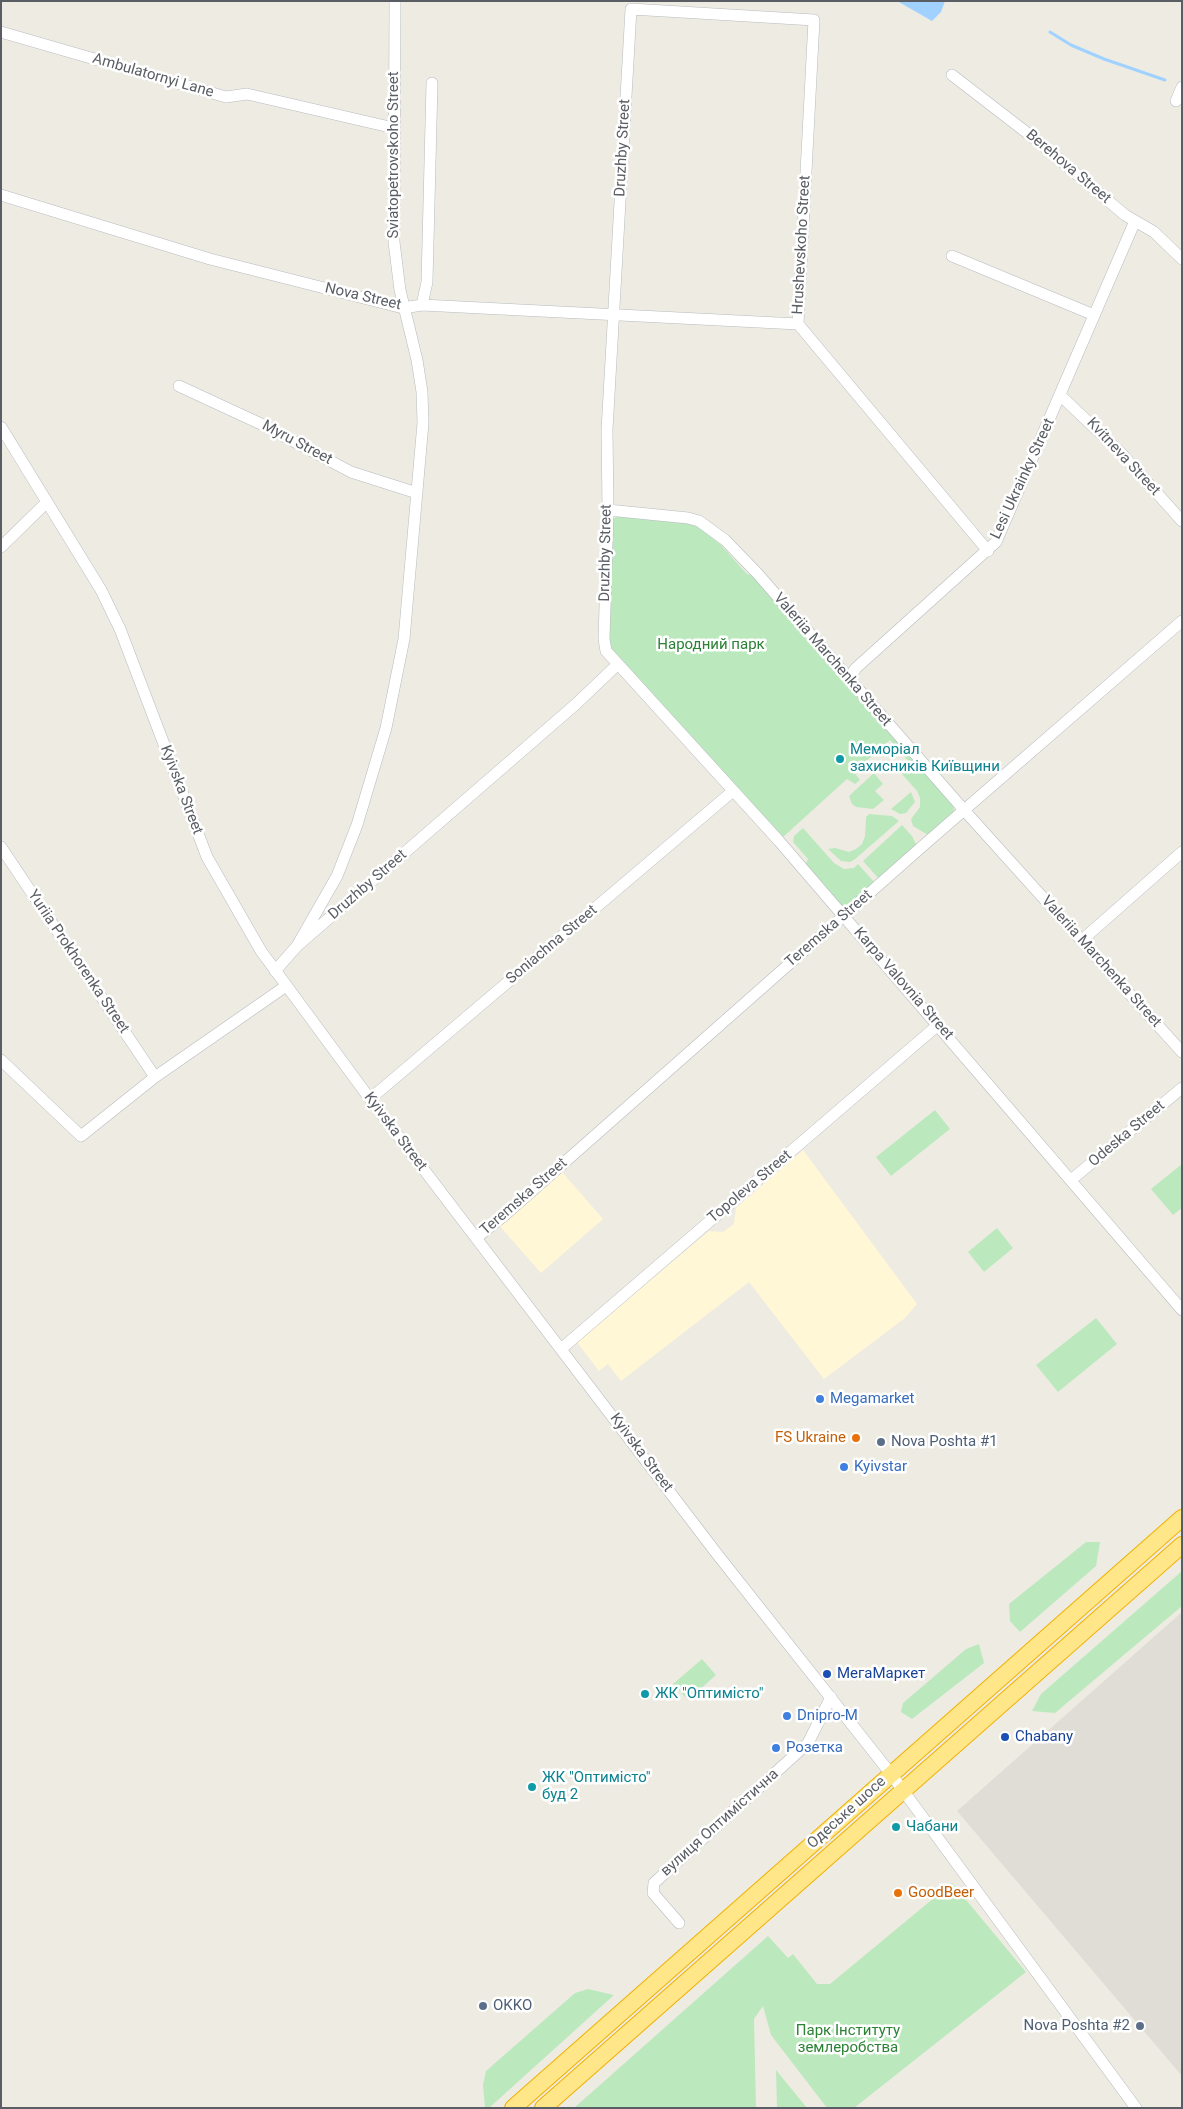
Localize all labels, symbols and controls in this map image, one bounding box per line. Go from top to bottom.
street label: Ambulatornyi Lane [90,50,216,102]
street label: Sviatopetrovskoho Street [385,71,403,239]
street label: Druzhby Street [611,99,635,197]
street label: Berehova Street [1022,126,1114,208]
street label: Hrushevskoho Street [789,175,815,315]
street label: Nova Street [323,279,403,315]
street label: Kvitneva Street [1082,414,1164,500]
street label: Lesi Ukrainky Street [987,416,1059,542]
street label: Myru Street [259,417,335,469]
street label: Druzhby Street [596,504,616,602]
street label: Valeriia Marchenka Street [769,590,895,730]
park label: Народний парк [657,636,765,654]
place label: Меморіал захисників Київщини [850,741,1000,776]
street label: Kyivska Street [156,743,206,837]
marker: Меморіал захисників Київщини [834,753,846,765]
street label: Druzhby Street [325,846,411,924]
street label: Teremska Street [782,886,876,972]
street label: Yuriia Prokhorenka Street [23,887,133,1037]
street label: Valeriia Marchenka Street [1037,892,1165,1032]
street label: Soniachna Street [503,902,601,988]
street label: Karpa Valovnia Street [849,924,957,1044]
street label: Kyivska Street [360,1089,430,1175]
street label: Odeska Street [1085,1097,1169,1171]
street label: Topoleva Street [704,1147,796,1227]
street label: Teremska Street [477,1154,571,1240]
place label: Megamarket [830,1390,914,1408]
marker: Megamarket [814,1393,826,1405]
street label: Kyivska Street [606,1410,676,1496]
place label: FS Ukraine [775,1429,846,1447]
marker: FS Ukraine [850,1432,862,1444]
place label: Nova Poshta #1 [891,1433,998,1451]
marker: Nova Poshta #1 [875,1436,887,1448]
place label: Kyivstar [854,1458,907,1476]
marker: Kyivstar [838,1461,850,1473]
place label: МегаМаркет [837,1665,925,1683]
marker: МегаМаркет [821,1668,833,1680]
place label: ЖК "Оптимісто" [655,1685,764,1703]
marker: ЖК "Оптимісто" [639,1688,651,1700]
place label: Dnipro-M [797,1707,858,1725]
marker: Dnipro-M [781,1710,793,1722]
place label: Chabany [1015,1728,1073,1746]
marker: Chabany [999,1731,1011,1743]
place label: Розетка [786,1739,843,1757]
marker: Розетка [770,1742,782,1754]
street label: вулиця Оптимістична [658,1766,782,1880]
place label: ЖК "Оптимісто" буд 2 [542,1769,651,1804]
street label: Одеське шосе [804,1773,890,1853]
marker: ЖК "Оптимісто" буд 2 [526,1781,538,1793]
place label: Чабани [906,1818,958,1836]
marker: Чабани [890,1821,902,1833]
place label: GoodBeer [908,1884,974,1902]
marker: GoodBeer [892,1887,904,1899]
place label: OKKO [493,1997,532,2015]
marker: OKKO [477,2000,489,2012]
place label: Nova Poshta #2 [1023,2017,1130,2035]
marker: Nova Poshta #2 [1134,2020,1146,2032]
park label: Парк Інституту землеробства [796,2022,900,2057]

